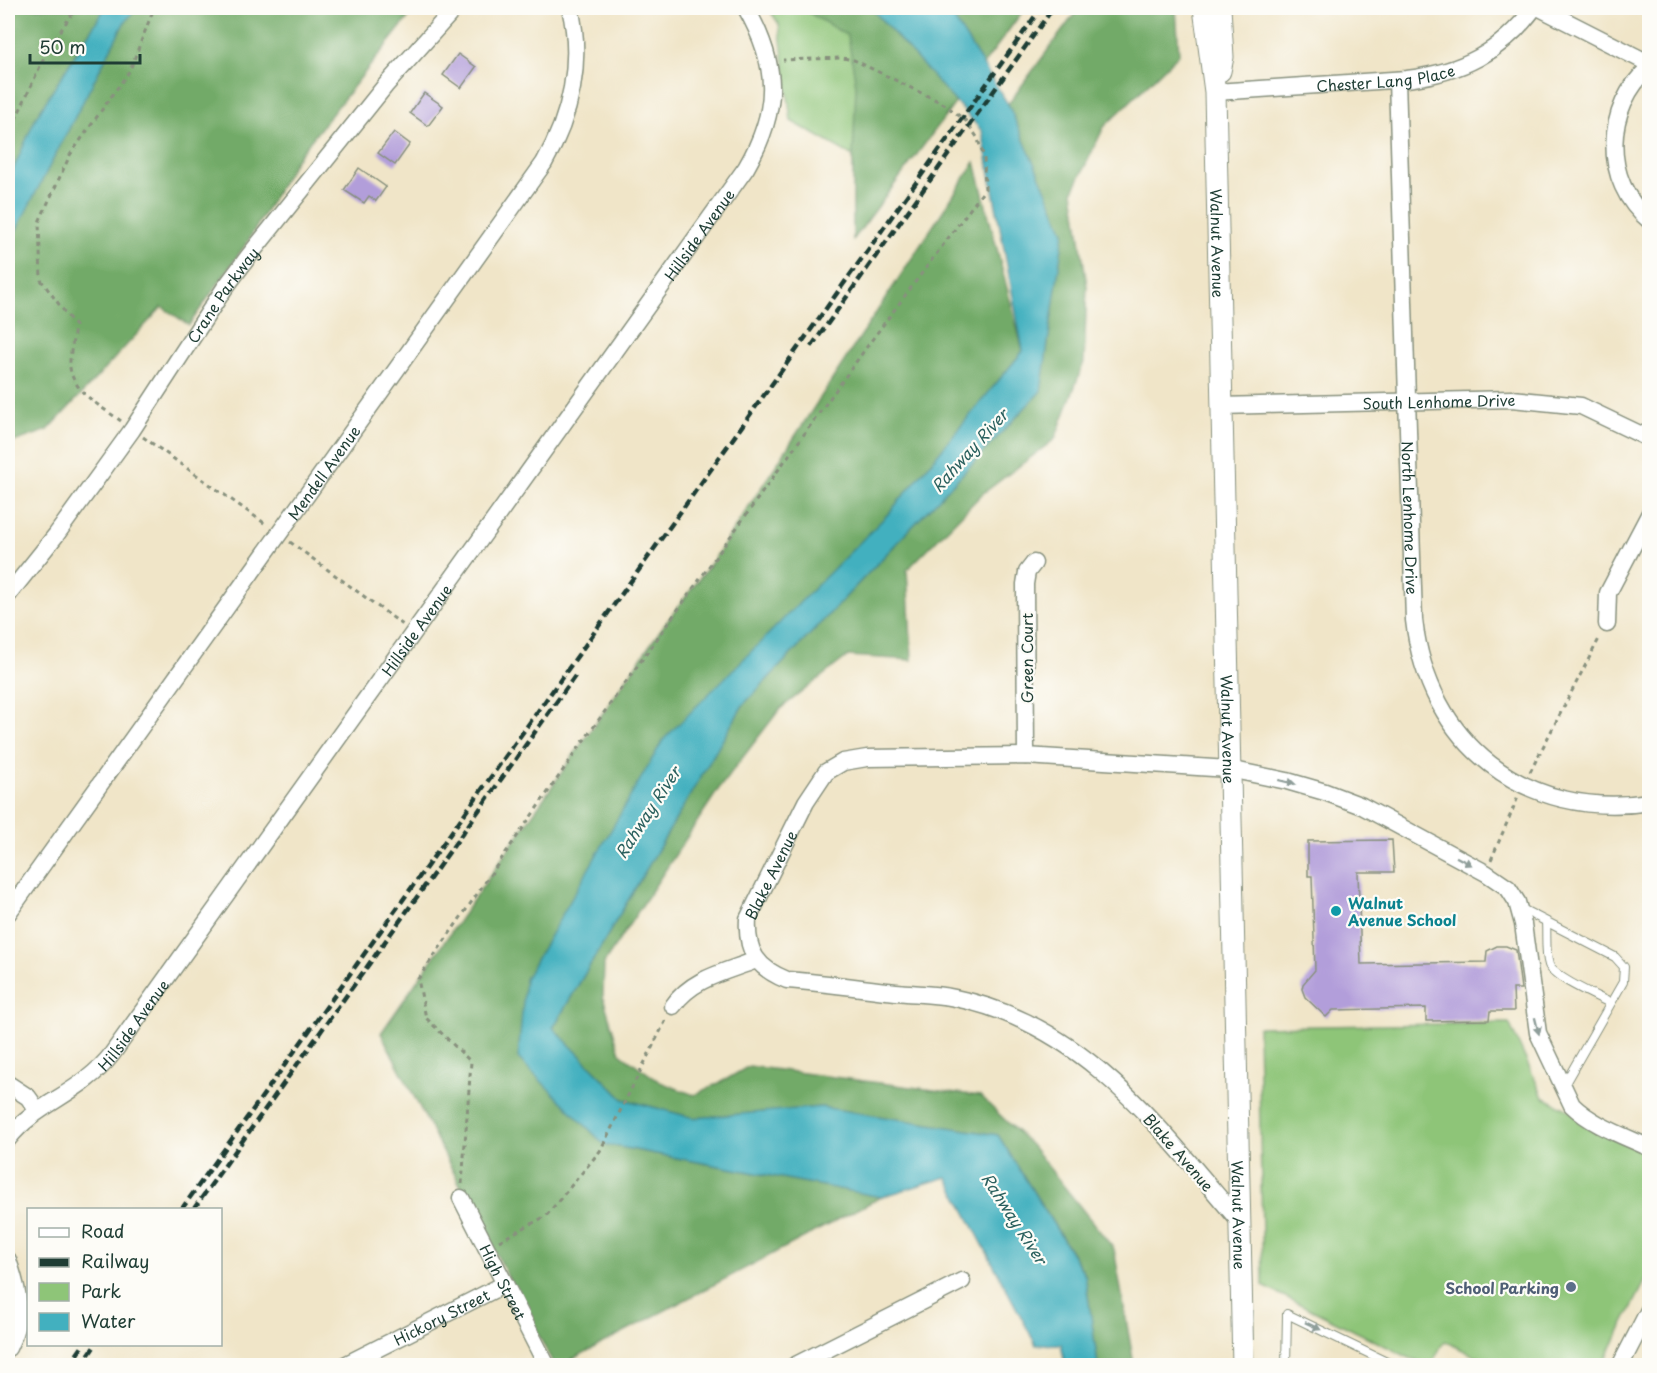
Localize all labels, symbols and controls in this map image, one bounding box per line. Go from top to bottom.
scale bar [30,27,140,65]
text: 50 m [39,33,86,60]
street label: Chester Lang Place [1316,58,1457,97]
street label: Hillside Avenue [658,184,739,285]
street label: Walnut Avenue [1206,188,1231,298]
street label: Crane Parkway [180,242,263,347]
street label: South Lenhome Drive [1362,387,1516,414]
water label: Rahway River [925,401,1015,497]
street label: Mendell Avenue [281,420,365,524]
street label: North Lenhome Drive [1397,441,1425,595]
street label: Hillside Avenue [375,579,457,680]
street label: Green Court [1015,613,1038,703]
street label: Walnut Avenue [1216,674,1242,784]
water label: Rahway River [608,759,687,862]
one-way arrow [1277,777,1296,787]
street label: Blake Avenue [738,826,802,923]
one-way arrow [1456,856,1473,866]
place label: Walnut Avenue School [1347,891,1456,931]
marker: Walnut Avenue School [1329,904,1343,918]
street label: Hillside Avenue [92,974,174,1076]
one-way arrow [1533,1017,1543,1036]
street label: Blake Avenue [1138,1108,1220,1196]
street label: Walnut Avenue [1227,1160,1252,1270]
water label: Rahway River [976,1168,1055,1271]
legend [27,1208,222,1346]
text: Road [81,1217,125,1244]
street label: High Street [475,1240,533,1323]
text: Railway [81,1247,149,1274]
place label: School Parking [1445,1276,1559,1299]
text: Park [81,1277,121,1304]
marker: School Parking [1564,1280,1578,1294]
street label: Hickory Street [389,1282,493,1350]
text: Water [81,1307,136,1334]
one-way arrow [1304,1321,1321,1331]

